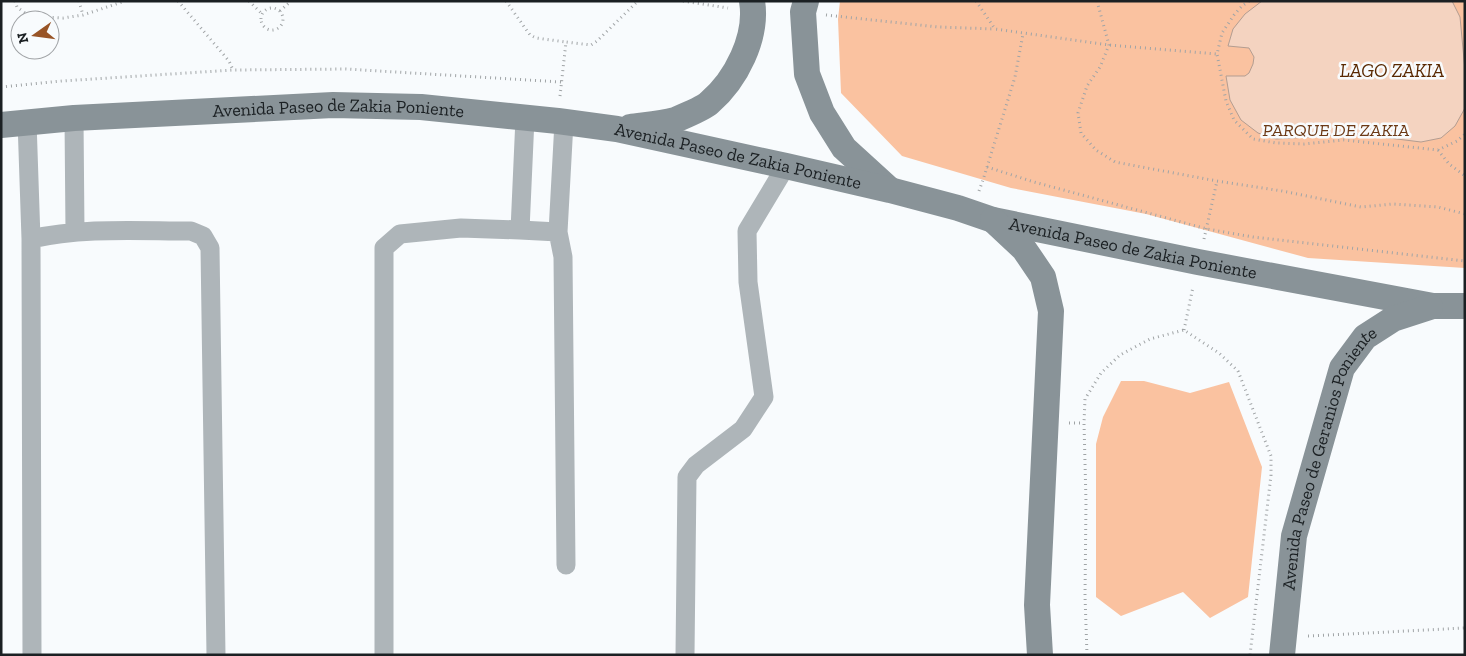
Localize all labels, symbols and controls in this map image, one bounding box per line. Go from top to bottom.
north arrow [10,10,60,60]
text: N [13,30,32,45]
water label: LAGO ZAKIA [1340,59,1444,82]
street label: Avenida Paseo de Zakia Poniente [212,94,465,122]
street label: Avenida Paseo de Zakia Poniente [613,118,864,194]
park label: PARQUE DE ZAKIA [1263,119,1410,141]
street label: Avenida Paseo de Zakia Poniente [1007,213,1259,284]
street label: Avenida Paseo de Geranios Poniente [1278,321,1381,591]

